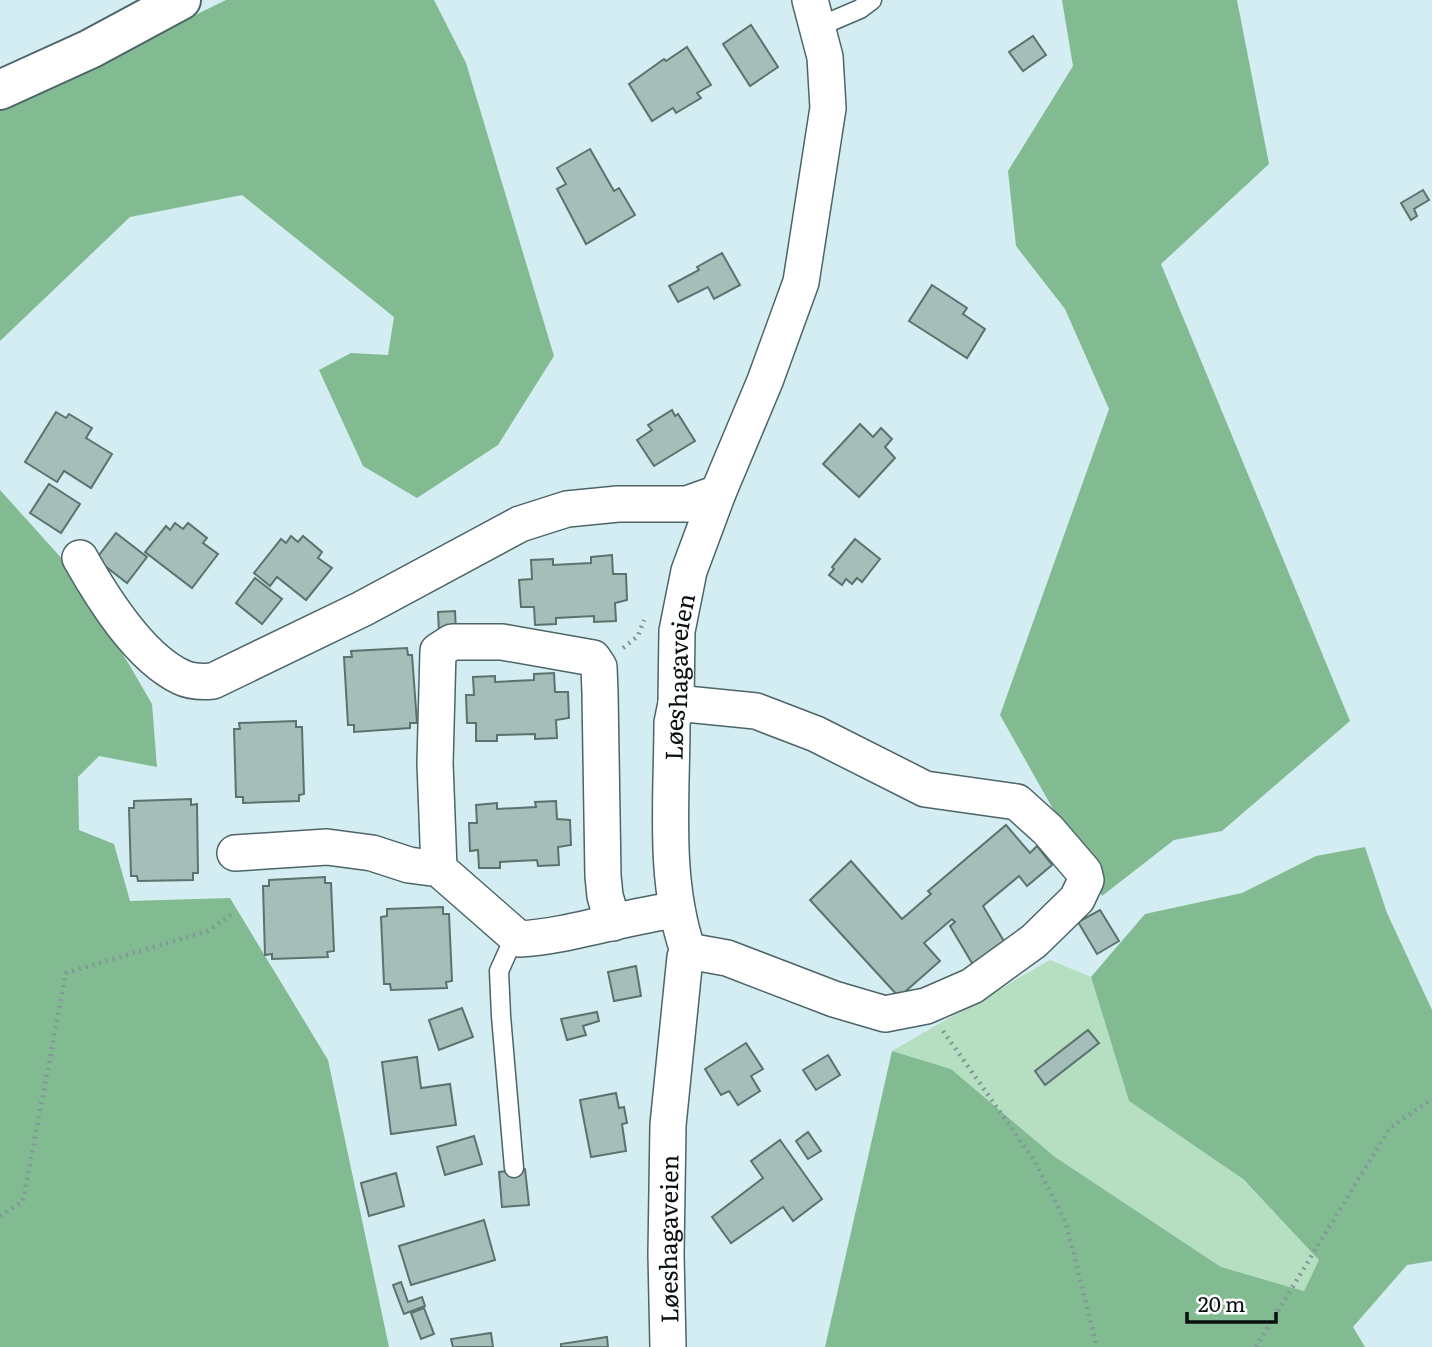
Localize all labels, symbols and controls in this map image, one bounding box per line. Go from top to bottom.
street label: Løeshagaveien [654,590,702,761]
street label: Løeshagaveien [648,1154,685,1324]
scale bar [1187,1280,1276,1324]
text: 20 m [1198,1287,1245,1318]

